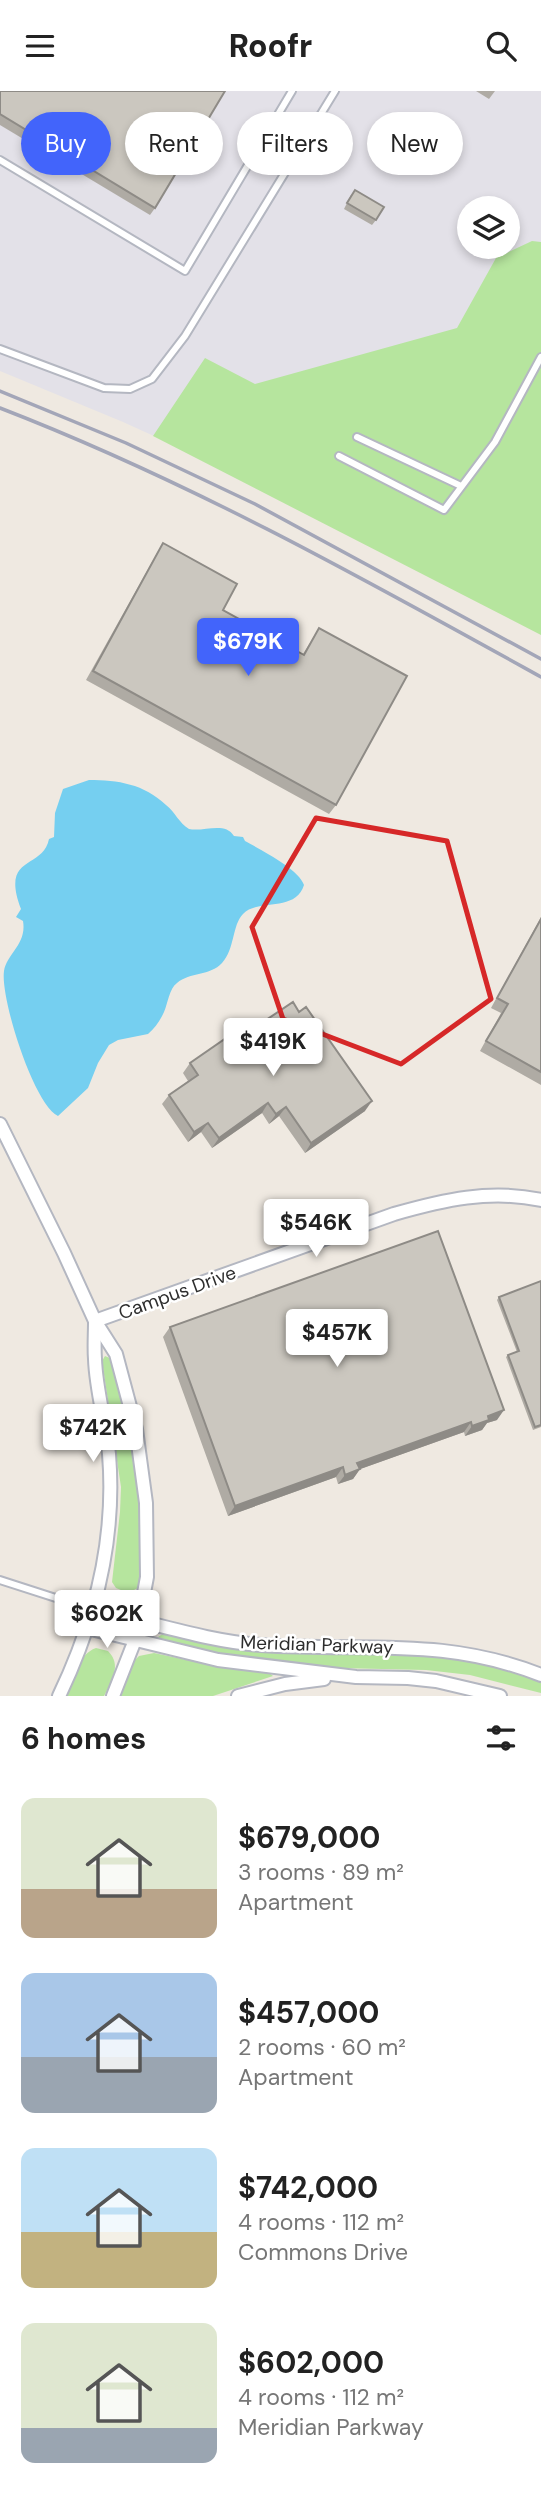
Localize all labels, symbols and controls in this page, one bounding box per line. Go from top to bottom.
text: Roofr [229,25,312,67]
icon: menu [21,27,59,65]
icon: search [482,27,520,65]
chip: Buy [21,112,111,175]
chip: Rent [125,112,223,175]
chip: Filters [237,112,353,175]
chip: New [367,112,463,175]
map controls [457,196,520,259]
button: layers [457,196,520,259]
pin: $679K [199,619,297,678]
text: $679K [213,626,283,656]
pin: $419K [224,1019,322,1078]
text: $419K [240,1026,306,1056]
pin: $546K [267,1199,365,1259]
text: $546K [280,1207,352,1237]
street label: Campus Drive [115,1260,239,1325]
pin: $457K [288,1309,386,1369]
text: $457K [302,1317,372,1347]
pin: $742K [44,1405,142,1464]
text: $742K [59,1412,127,1442]
pin: $602K [58,1591,156,1650]
text: $602K [71,1598,143,1628]
street label: Meridian Parkway [240,1629,395,1660]
text: 6 homes [21,1719,146,1758]
icon: filters [482,1719,520,1757]
text: $679,000 [238,1818,380,1857]
icon: home [77,1826,161,1910]
text: 3 rooms · 89 m² [238,1857,404,1887]
text: Apartment [238,1887,353,1917]
text: $457,000 [238,1993,379,2032]
icon: home [77,2001,161,2085]
text: 2 rooms · 60 m² [238,2032,406,2062]
text: Apartment [238,2062,353,2092]
text: $742,000 [238,2168,378,2207]
icon: home [77,2176,161,2260]
text: 4 rooms · 112 m² [238,2207,404,2237]
text: Commons Drive [238,2237,408,2267]
text: $602,000 [238,2343,384,2382]
icon: home [77,2351,161,2435]
text: 4 rooms · 112 m² [238,2382,404,2412]
text: Meridian Parkway [238,2412,424,2442]

